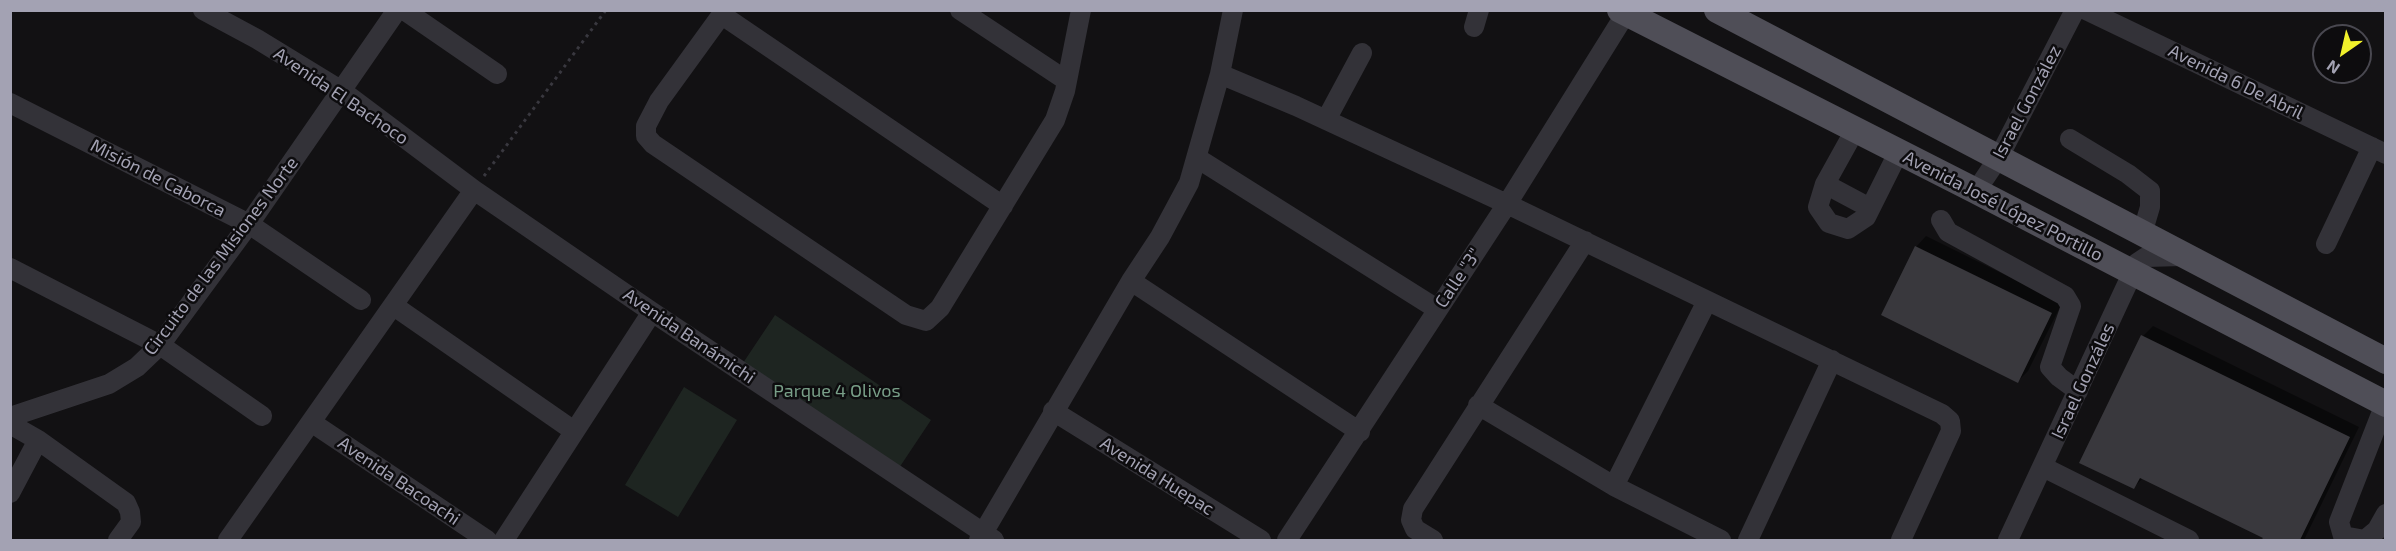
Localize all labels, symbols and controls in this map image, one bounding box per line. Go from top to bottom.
north arrow [2312,24,2372,84]
street label: Avenida 6 De Abril [2165,40,2307,124]
street label: Israel González [1988,42,2066,162]
street label: Avenida El Bachoco [270,43,412,149]
text: N [2323,57,2343,79]
street label: Misión de Caborca [87,135,229,221]
street label: Avenida José López Portillo [1900,146,2106,266]
street label: Circuito de las Misiones Norte [139,153,303,359]
street label: Calle "3" [1430,244,1486,312]
street label: Avenida Banámichi [619,284,759,388]
street label: Israel Gonzáles [2047,320,2119,442]
park label: Parque 4 Olivos [773,380,901,402]
street label: Avenida Bacoachi [334,432,464,530]
street label: Avenida Huepac [1096,432,1218,520]

